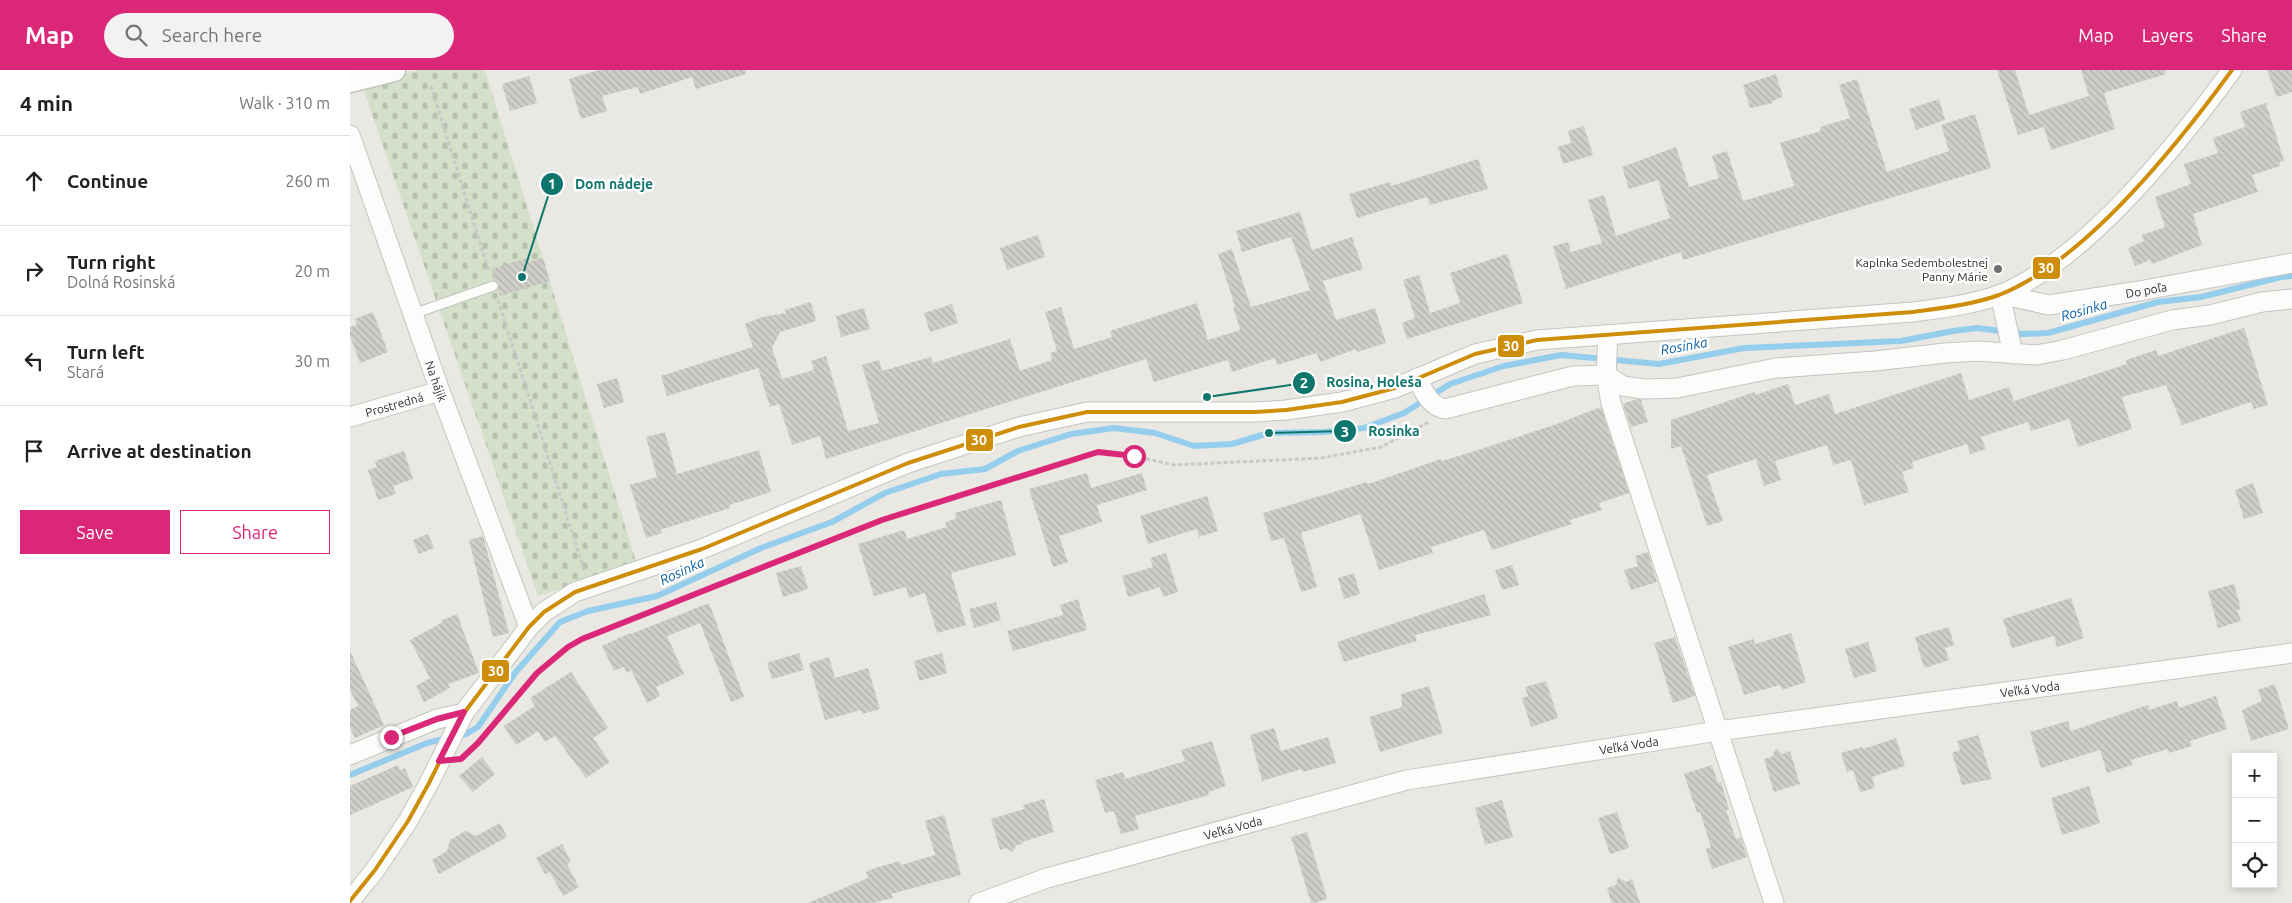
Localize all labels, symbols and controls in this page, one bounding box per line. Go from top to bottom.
search box [104,13,454,58]
icon: search [122,21,150,49]
text: Map [25,22,74,49]
text: Search here [162,24,262,46]
text: Map [2078,25,2114,45]
text: Layers [2142,25,2193,45]
text: Share [2221,25,2267,45]
text: 4 min [20,91,73,115]
text: Walk · 310 m [239,94,330,112]
icon: ahead [20,167,48,195]
text: Continue [67,170,148,192]
callout: Dom nádeje [539,170,663,199]
text: 260 m [285,172,330,190]
text: 1 [548,175,556,192]
text: Dom nádeje [575,176,653,192]
text: Turn right [67,251,155,273]
place label: Kaplnka Sedembolestnej Panny Márie [1856,256,1988,283]
line badge: 30 [2032,256,2061,280]
icon: right [20,257,48,285]
text: 30 [2038,260,2054,276]
text: 20 m [294,262,330,280]
marker: Kaplnka Sedembolestnej Panny Márie [1992,263,2004,275]
text: Dolná Rosinská [67,273,175,291]
street label: Do poľa [2125,280,2168,300]
water label: Rosinka [2059,296,2109,324]
line badge: 30 [1497,334,1525,358]
water label: Rosinka [1659,334,1709,358]
text: 30 [1503,338,1519,354]
text: Turn left [67,341,145,363]
icon: left [20,347,48,375]
text: 30 m [294,352,330,370]
street label: Na hájik [423,359,450,403]
text: Stará [67,363,104,381]
callout: Rosina, Holeša [1291,368,1432,397]
text: 2 [1300,374,1308,391]
text: Rosina, Holeša [1326,374,1422,390]
street label: Prostredná [364,390,425,419]
callout: Rosinka [1333,417,1429,446]
text: 3 [1341,423,1349,440]
text: Rosinka [1368,423,1420,439]
line badge: 30 [965,428,994,452]
text: 30 [971,432,987,448]
icon: arrive [20,437,48,465]
text: Arrive at destination [67,440,252,462]
route start [1123,445,1146,468]
button: Save [20,510,170,554]
button: Share [180,510,330,554]
water label: Rosinka [657,554,707,588]
line badge: 30 [481,659,510,683]
text: 30 [488,663,504,679]
street label: Veľká Voda [1999,678,2060,699]
route end [380,726,403,749]
street label: Veľká Voda [1598,734,1659,756]
map controls [2232,753,2277,888]
button: + [2232,753,2277,798]
button: − [2232,798,2277,843]
street label: Veľká Voda [1202,813,1263,842]
button: locate [2232,843,2277,888]

